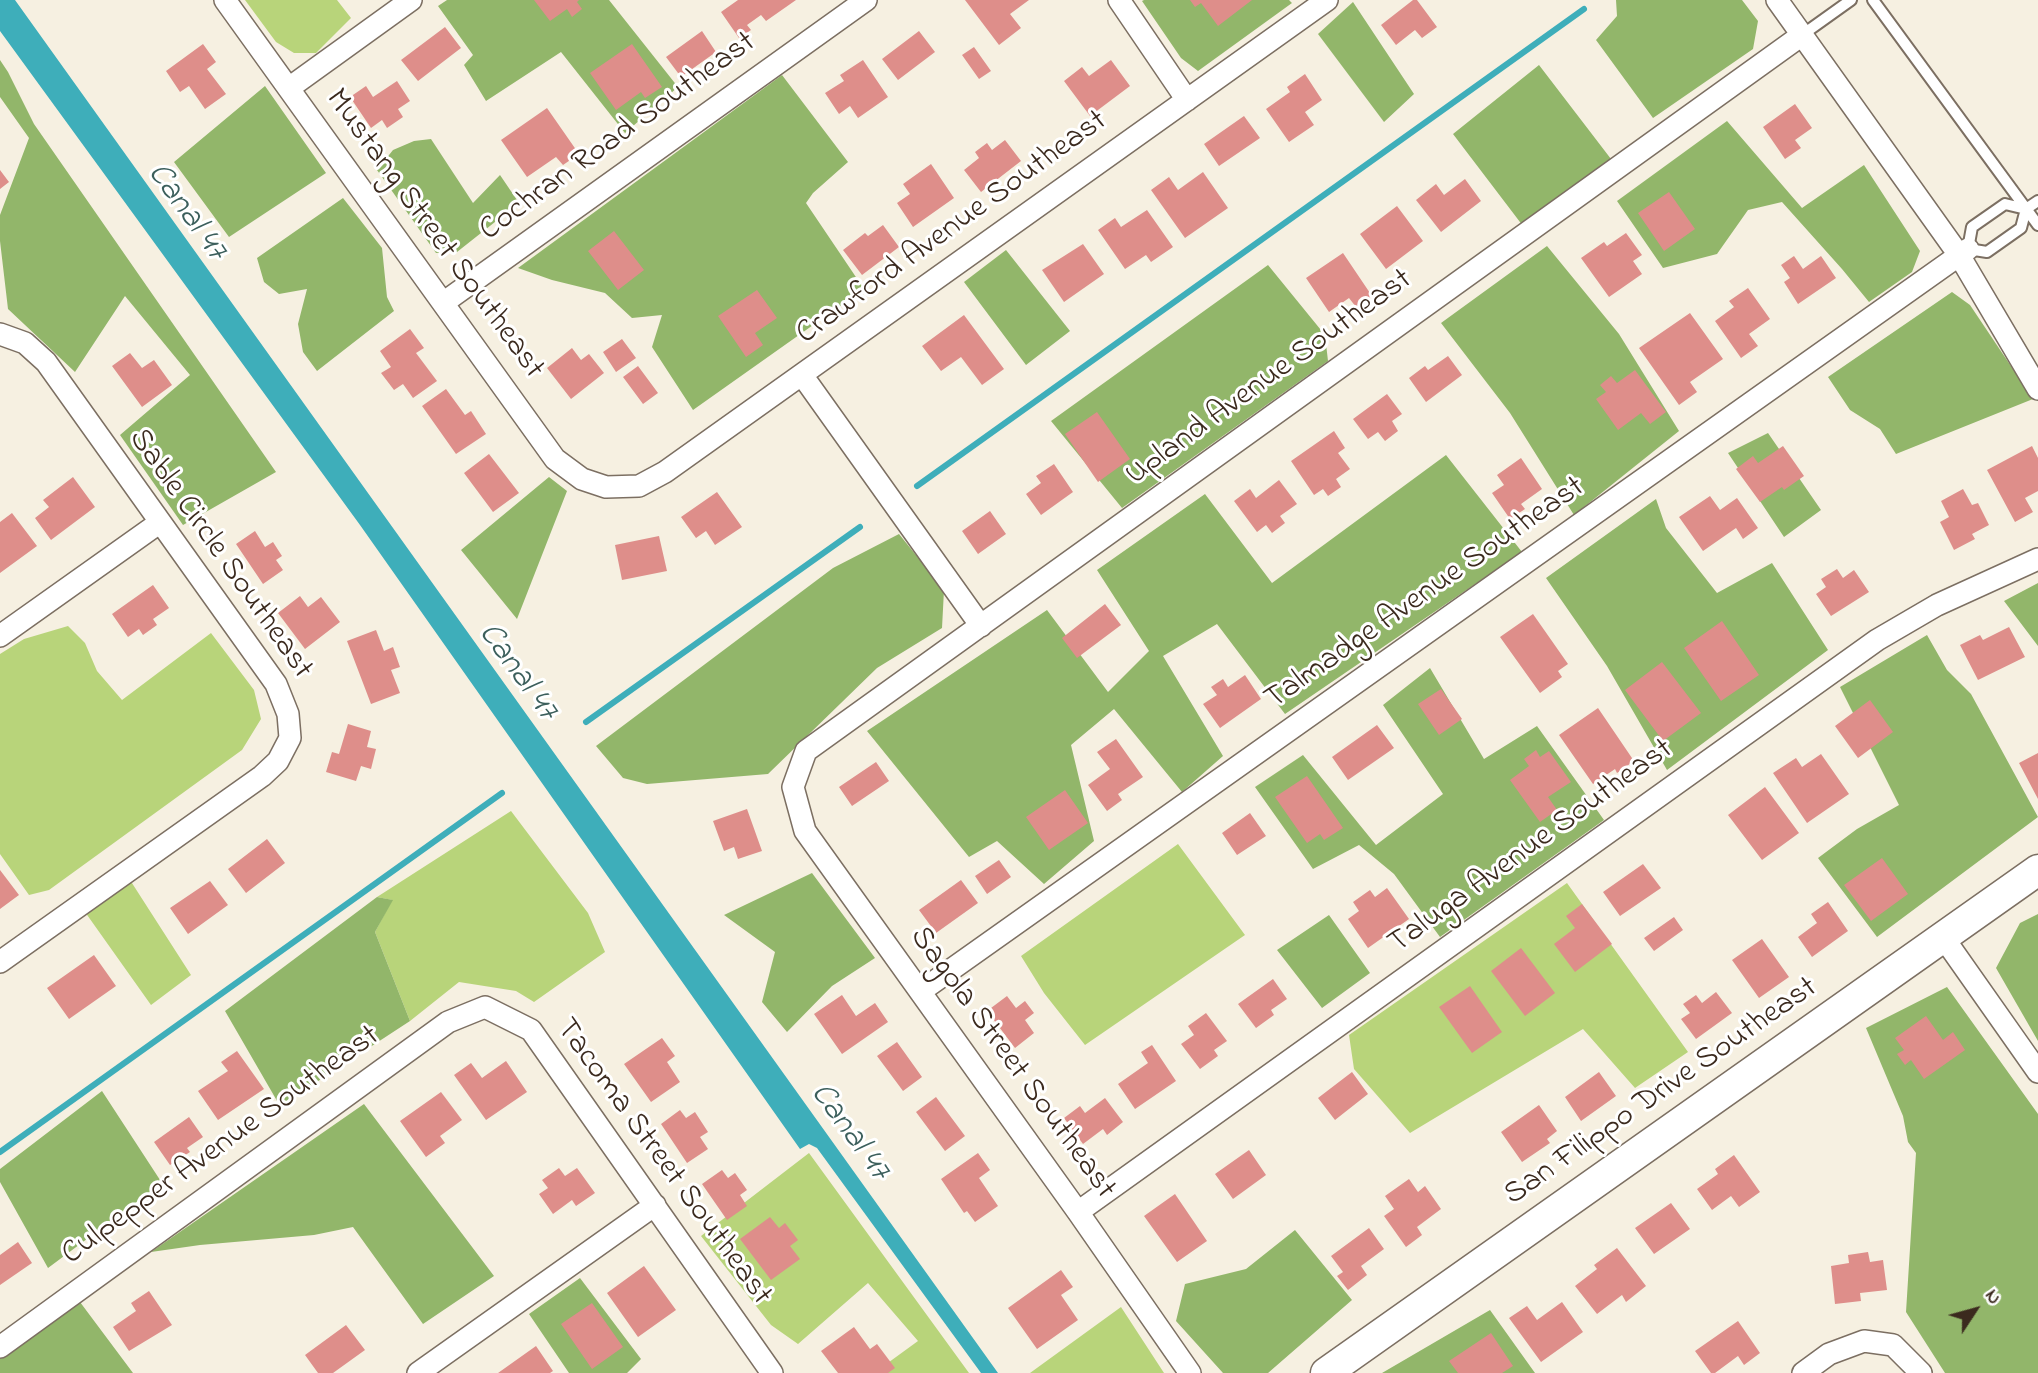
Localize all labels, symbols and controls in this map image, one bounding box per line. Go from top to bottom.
street label: Cochran Road Southeast [473,25,765,251]
street label: Mustang Street Southeast [315,83,551,387]
street label: Crawford Avenue Southeast [790,103,1116,355]
water label: Canal 47 [136,156,234,270]
street label: Upland Avenue Southeast [1119,262,1421,496]
street label: Sable Circle Southeast [118,422,320,688]
street label: Talmadge Avenue Southeast [1259,470,1593,720]
water label: Canal 47 [467,616,565,730]
street label: Taluga Avenue Southeast [1382,732,1682,964]
street label: Sagola Street Southeast [899,920,1123,1208]
street label: San Filippo Drive Southeast [1498,970,1826,1216]
street label: Tacoma Street Southeast [545,1012,779,1314]
street label: Culpepper Avenue Southeast [56,1019,388,1275]
water label: Canal 47 [799,1076,897,1190]
north arrow [1940,1275,2010,1345]
text: N [1978,1284,2007,1310]

